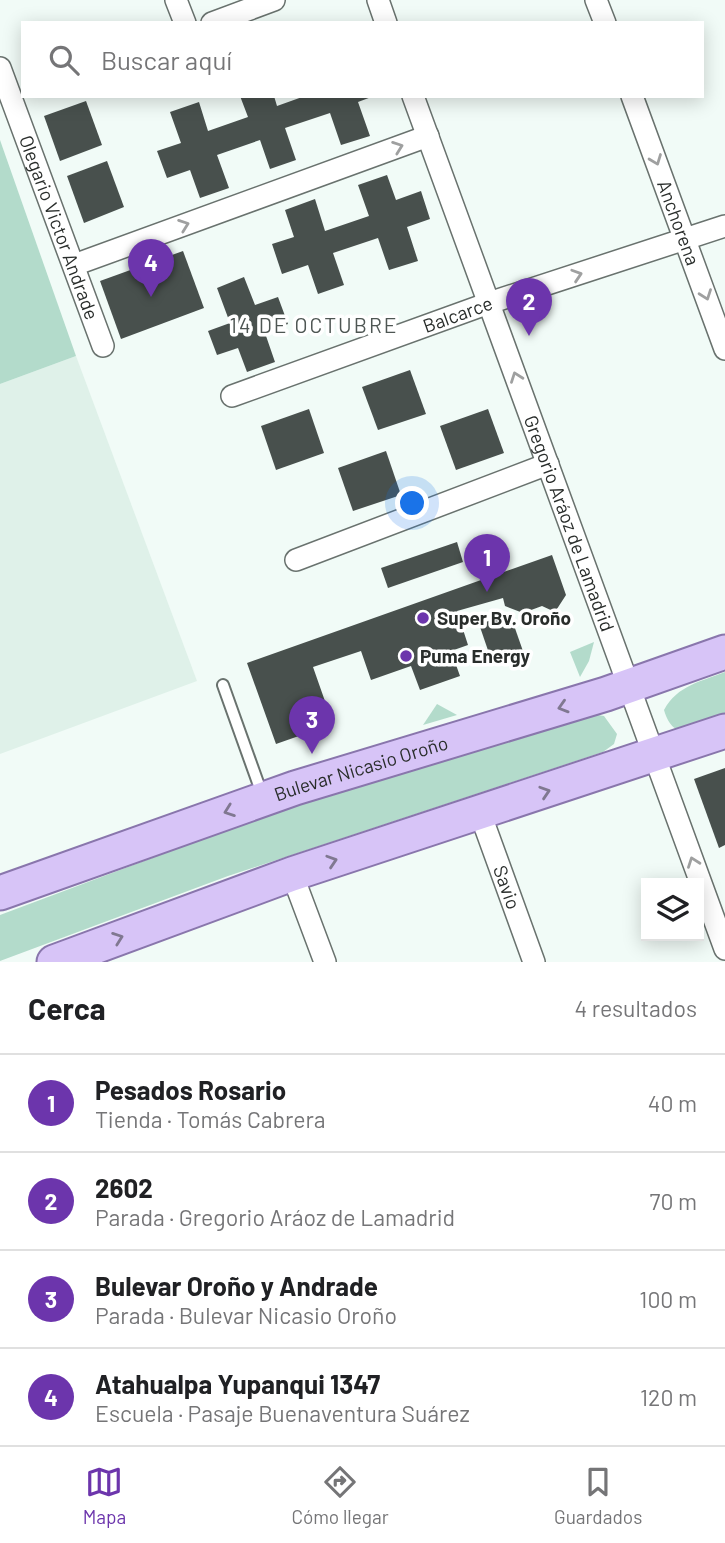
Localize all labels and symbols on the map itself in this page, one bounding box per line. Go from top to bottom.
street label: Olegario Victor Andrade [15,132,104,323]
one-way arrow [391,142,403,156]
one-way arrow [648,154,662,166]
street label: Anchorena [653,177,705,268]
one-way arrow [177,219,189,233]
pin: 4 [128,239,174,297]
one-way arrow [571,269,583,283]
pin: 2 [506,278,552,336]
one-way arrow [698,288,712,300]
street label: Balcarce [420,291,495,337]
district label: 14 DE OCTUBRE [230,312,398,337]
one-way arrow [510,371,524,383]
street label: Gregorio Aráoz de Lamadrid [520,412,620,634]
your location [395,486,429,520]
pin: 1 [464,534,510,592]
place label: Super Bv. Oroño [437,606,571,629]
marker: Super Bv. Oroño [415,610,431,626]
place label: Puma Energy [420,644,531,667]
marker: Puma Energy [398,648,414,664]
pin: 3 [289,696,335,754]
one-way arrow [558,699,570,714]
street label: Bulevar Nicasio Oroño [271,730,451,806]
one-way arrow [538,786,551,800]
one-way arrow [224,803,236,817]
one-way arrow [326,855,338,869]
one-way arrow [687,856,701,868]
street label: Savio [489,862,526,912]
one-way arrow [112,933,124,947]

